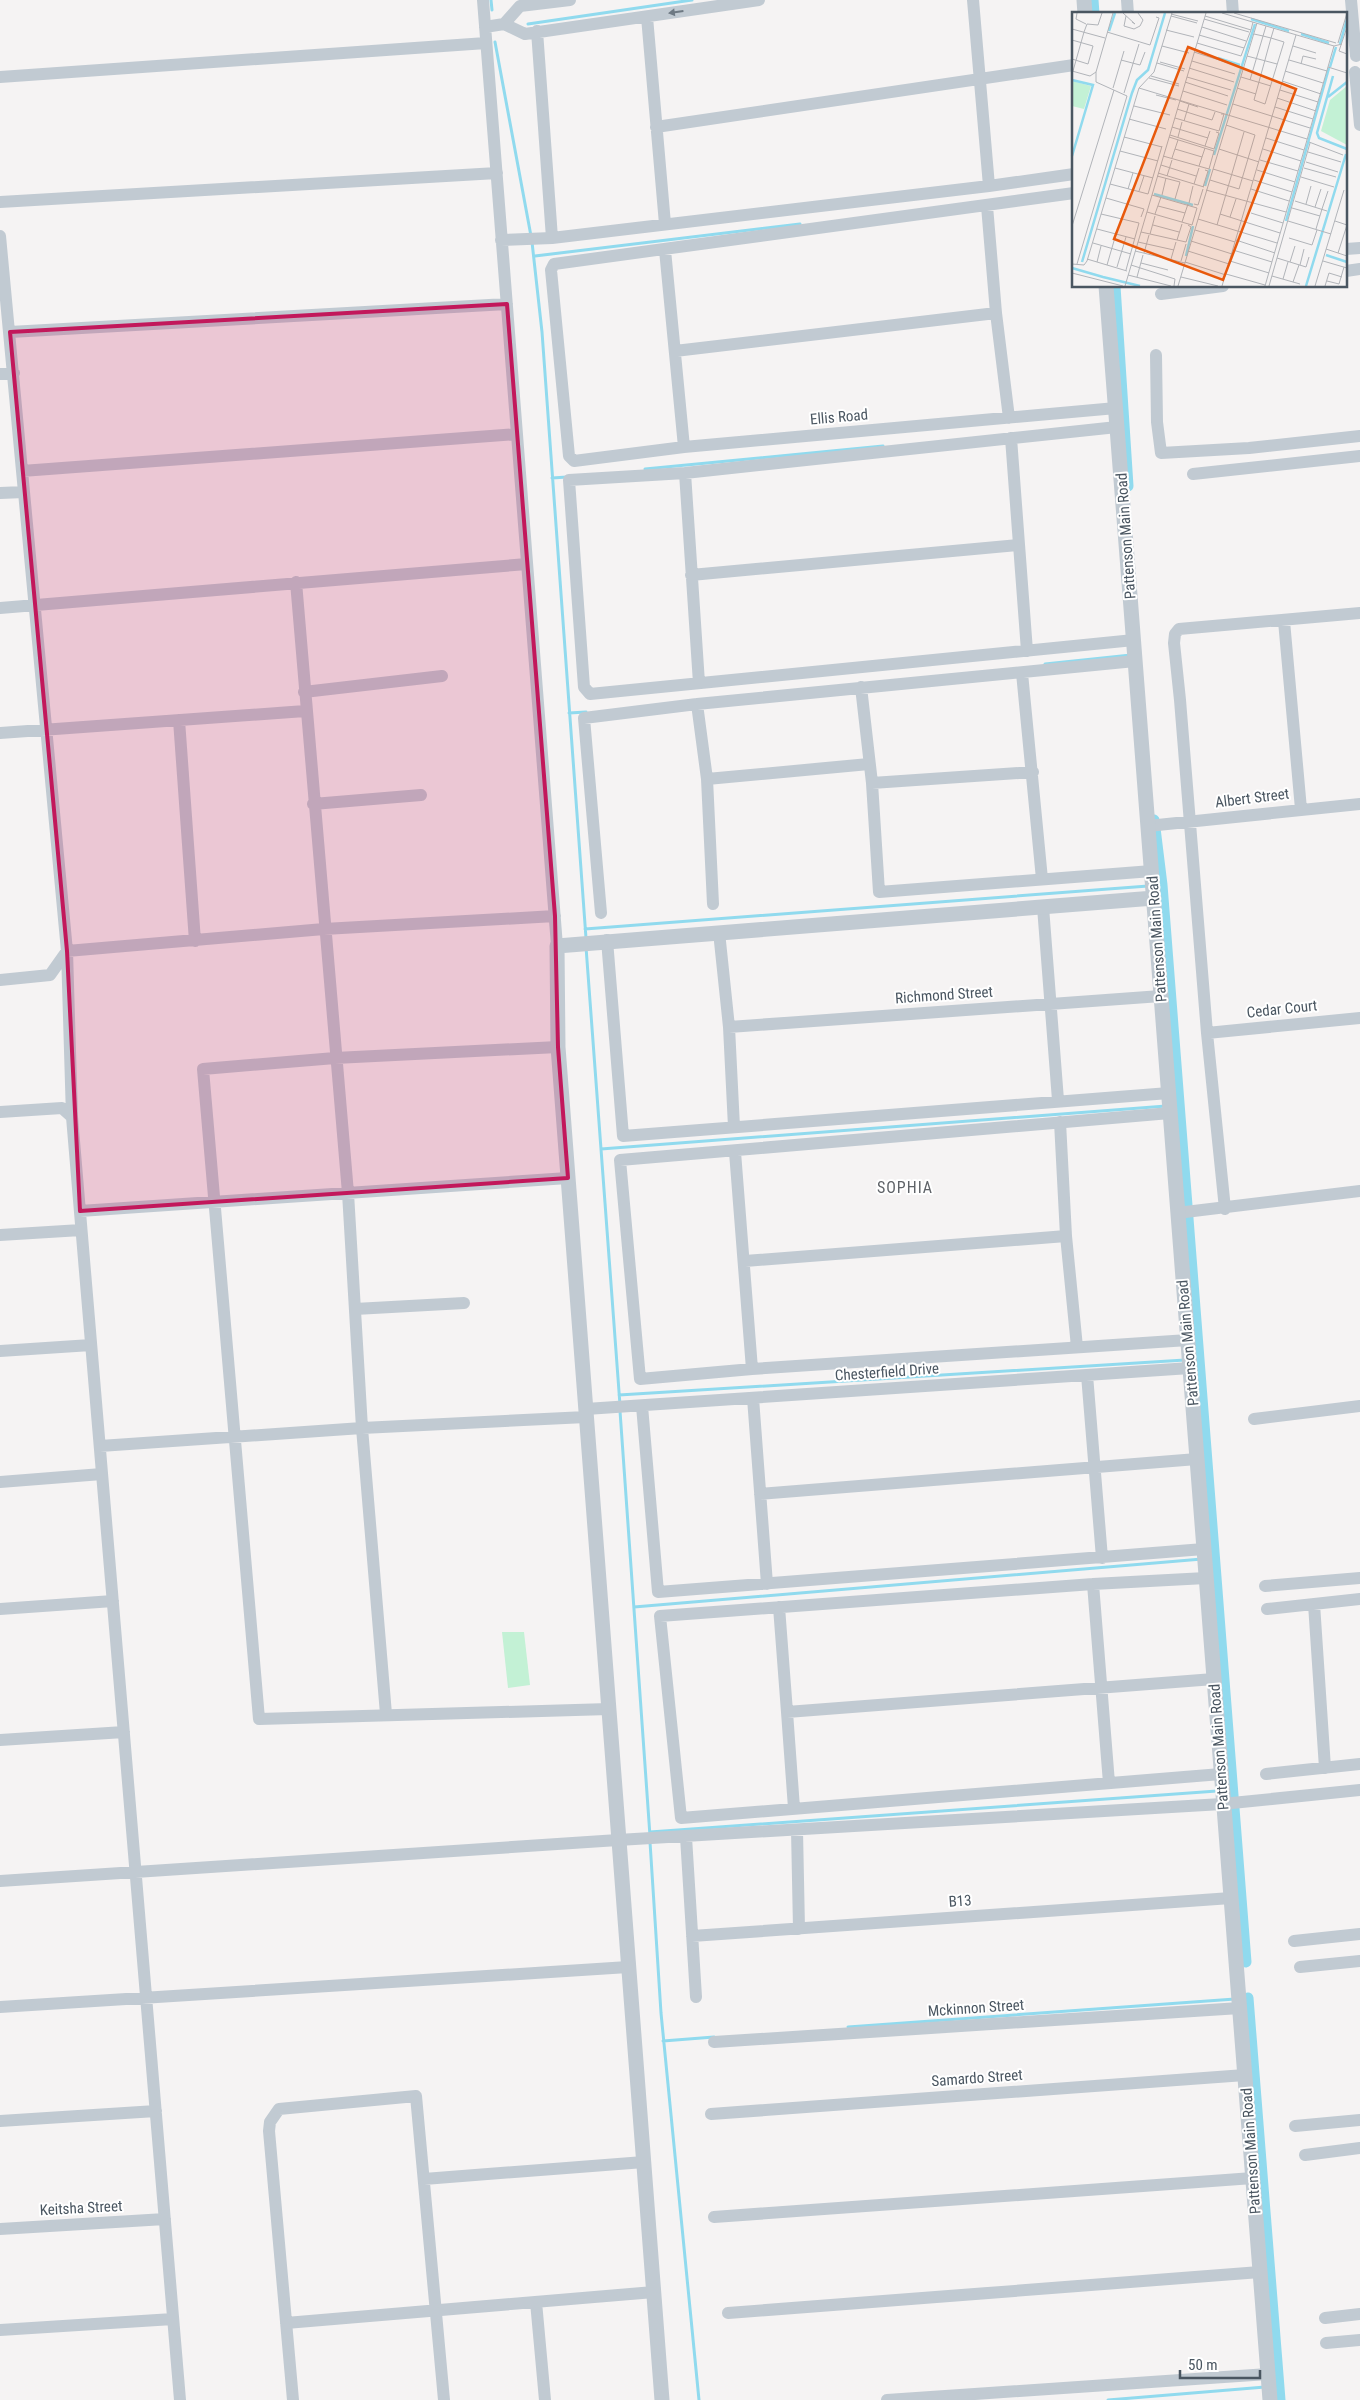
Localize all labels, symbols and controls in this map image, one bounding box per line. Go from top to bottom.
one-way arrow [668,9,684,17]
inset map [1072,12,1348,288]
street label: Ellis Road [809,405,869,429]
street label: Pattenson Main Road [1113,472,1139,600]
street label: Albert Street [1214,785,1290,811]
street label: Pattenson Main Road [1144,875,1170,1003]
street label: Richmond Street [895,983,993,1007]
street label: Cedar Court [1246,996,1318,1022]
district label: SOPHIA [877,1178,933,1197]
street label: Pattenson Main Road [1174,1279,1202,1407]
street label: Chesterfield Drive [834,1359,940,1385]
street label: Pattenson Main Road [1206,1683,1232,1811]
street label: B13 [948,1891,972,1911]
street label: Mckinnon Street [927,1996,1025,2020]
street label: Samardo Street [931,2066,1023,2090]
street label: Pattenson Main Road [1238,2087,1264,2215]
street label: Keitsha Street [39,2197,123,2219]
scale bar [1180,2348,1260,2380]
text: 50 m [1188,2356,1218,2374]

